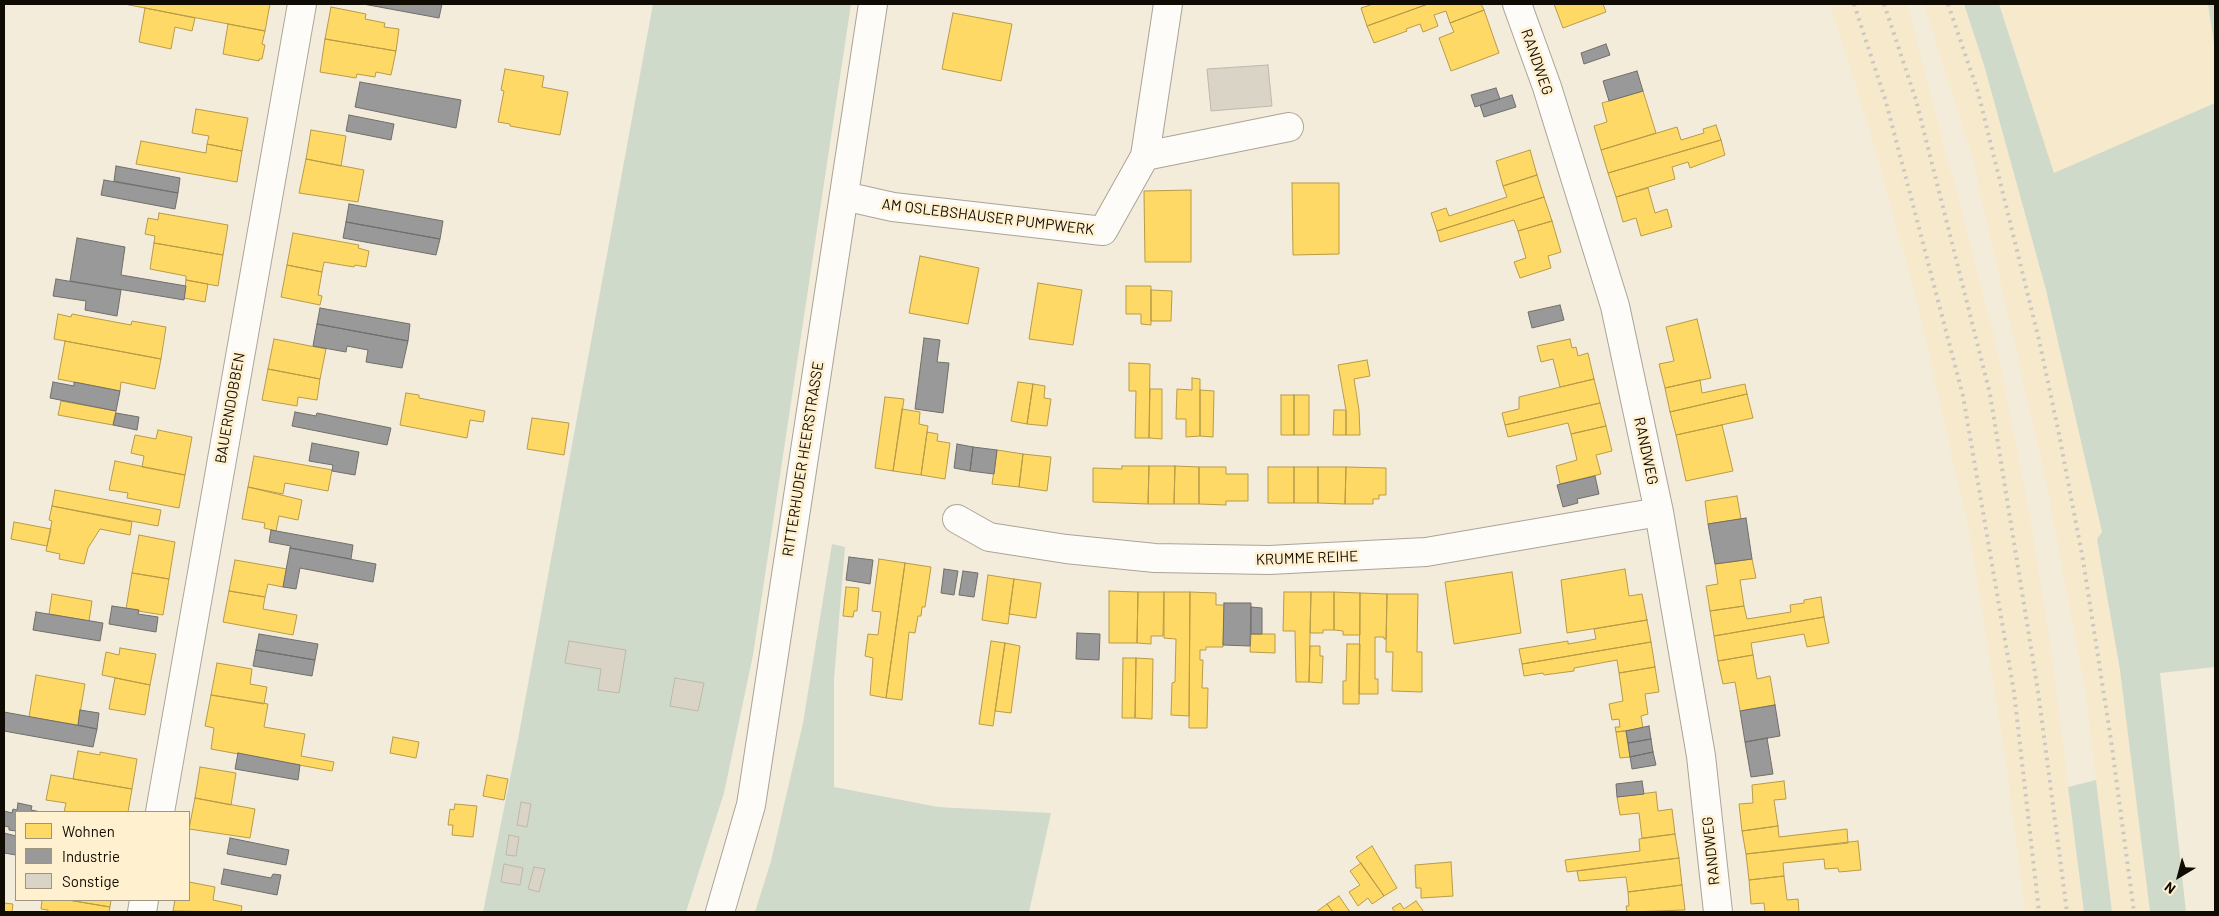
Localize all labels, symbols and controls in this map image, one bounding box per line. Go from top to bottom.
street label: RANDWEG [1517,26,1557,98]
street label: AM OSLEBSHAUSER PUMPWERK [881,195,1095,239]
street label: BAUERNDOBBEN [211,351,249,465]
street label: RITTERHUDER HEERSTRASSE [779,360,827,558]
street label: RANDWEG [1630,415,1662,487]
street label: KRUMME REIHE [1255,547,1359,569]
legend [15,811,190,901]
street label: RANDWEG [1698,816,1724,886]
text: Wohnen [62,822,115,840]
text: Industrie [62,847,120,865]
north arrow [2154,851,2204,901]
text: Sonstige [62,872,120,890]
text: N [2161,879,2179,898]

